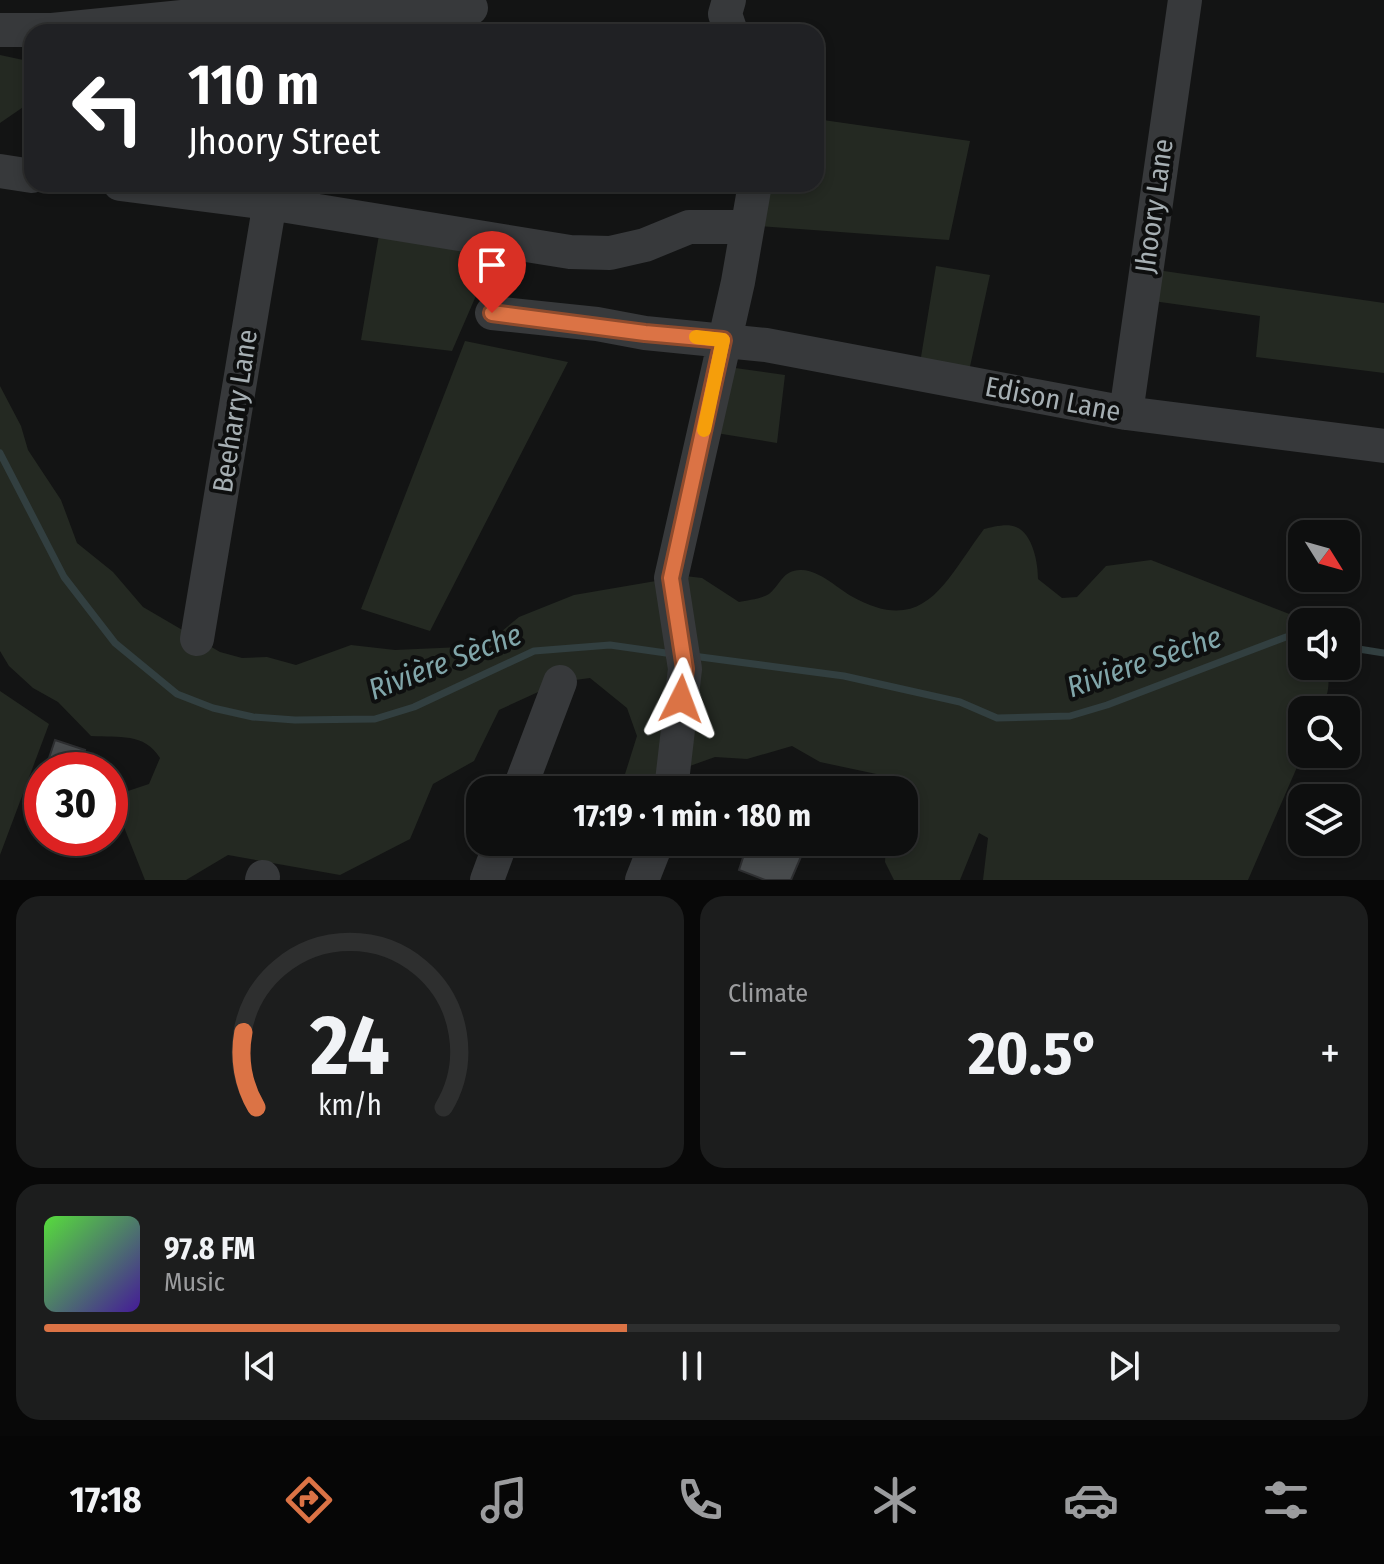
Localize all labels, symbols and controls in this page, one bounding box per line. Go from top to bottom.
text: 110 m [188,52,319,119]
icon: left [56,56,160,160]
text: Jhoory Street [188,120,380,164]
street label: Jhoory Lane [1128,137,1180,275]
pin [458,231,526,313]
icon: arrive [470,243,514,287]
street label: Beeharry Lane [206,327,264,495]
street label: Edison Lane [983,370,1123,428]
north arrow [1288,520,1360,592]
map controls [1288,520,1360,856]
button: sound [1288,608,1360,680]
water label: Rivière Sèche [363,616,527,708]
water label: Rivière Sèche [1062,619,1226,705]
position arrow [639,657,723,741]
button: search [1288,696,1360,768]
speed limit sign: 30 [24,752,128,856]
button: layers [1288,784,1360,856]
text: 17:19 · 1 min · 180 m [573,798,811,834]
text: Climate [728,978,808,1009]
text: 24 [309,996,390,1096]
text: 20.5° [968,1018,1100,1090]
text: − [728,1027,748,1080]
text: + [1320,1027,1340,1080]
text: km/h [318,1088,382,1123]
text: 97.8 FM [164,1231,255,1267]
text: Music [164,1267,225,1298]
icon: previous [238,1344,282,1388]
icon: pause [670,1344,714,1388]
icon: next [1102,1344,1146,1388]
icon: directions [281,1472,337,1528]
icon: music [476,1472,532,1528]
icon: phone [672,1472,728,1528]
icon: climate [867,1472,923,1528]
icon: car [1063,1472,1119,1528]
icon: filters [1258,1472,1314,1528]
text: 17:18 [70,1478,142,1522]

